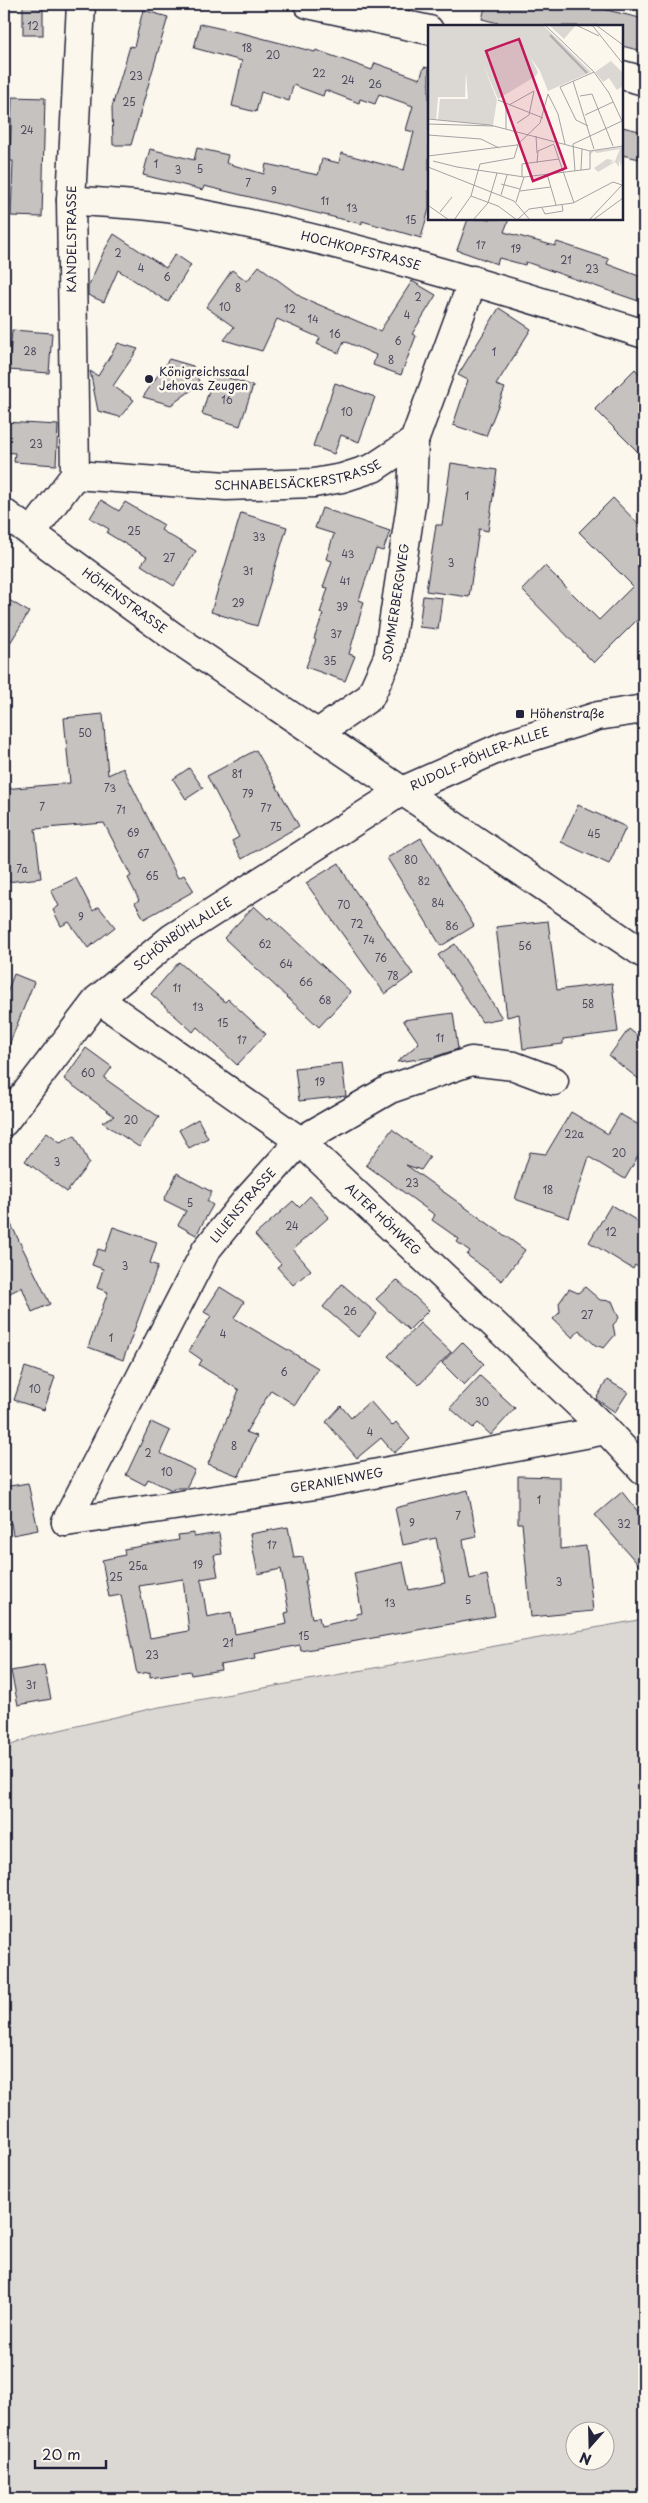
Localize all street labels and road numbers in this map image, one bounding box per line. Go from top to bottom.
street label: KANDELSTRASSE [62,185,80,293]
street label: HOCHKOPFSTRASSE [299,226,423,274]
street label: SCHNABELSÄCKERSTRASSE [214,455,385,494]
street label: SOMMERBERGWEG [377,542,413,665]
street label: HÖHENSTRASSE [79,563,171,637]
street label: RUDOLF-PÖHLER-ALLEE [407,722,552,794]
street label: SCHÖNBÜHLALLEE [129,892,235,974]
street label: LILIENSTRASSE [205,1163,280,1246]
street label: ALTER HÖHWEG [342,1178,426,1259]
street label: GERANIENWEG [289,1462,385,1497]

